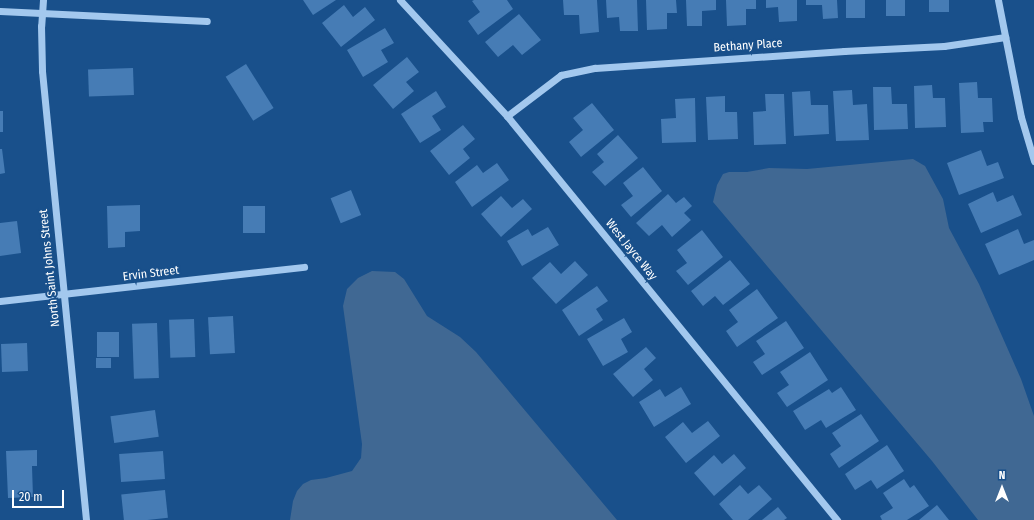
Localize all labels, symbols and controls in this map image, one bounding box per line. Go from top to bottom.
street label: Bethany Place [713,36,783,56]
street label: North Saint Johns Street [37,208,63,328]
street label: West Jayce Way [602,217,660,283]
street label: Ervin Street [122,263,180,285]
north arrow [982,468,1022,508]
text: N [999,469,1005,482]
scale bar [14,482,66,508]
text: 20 m [19,490,43,504]

